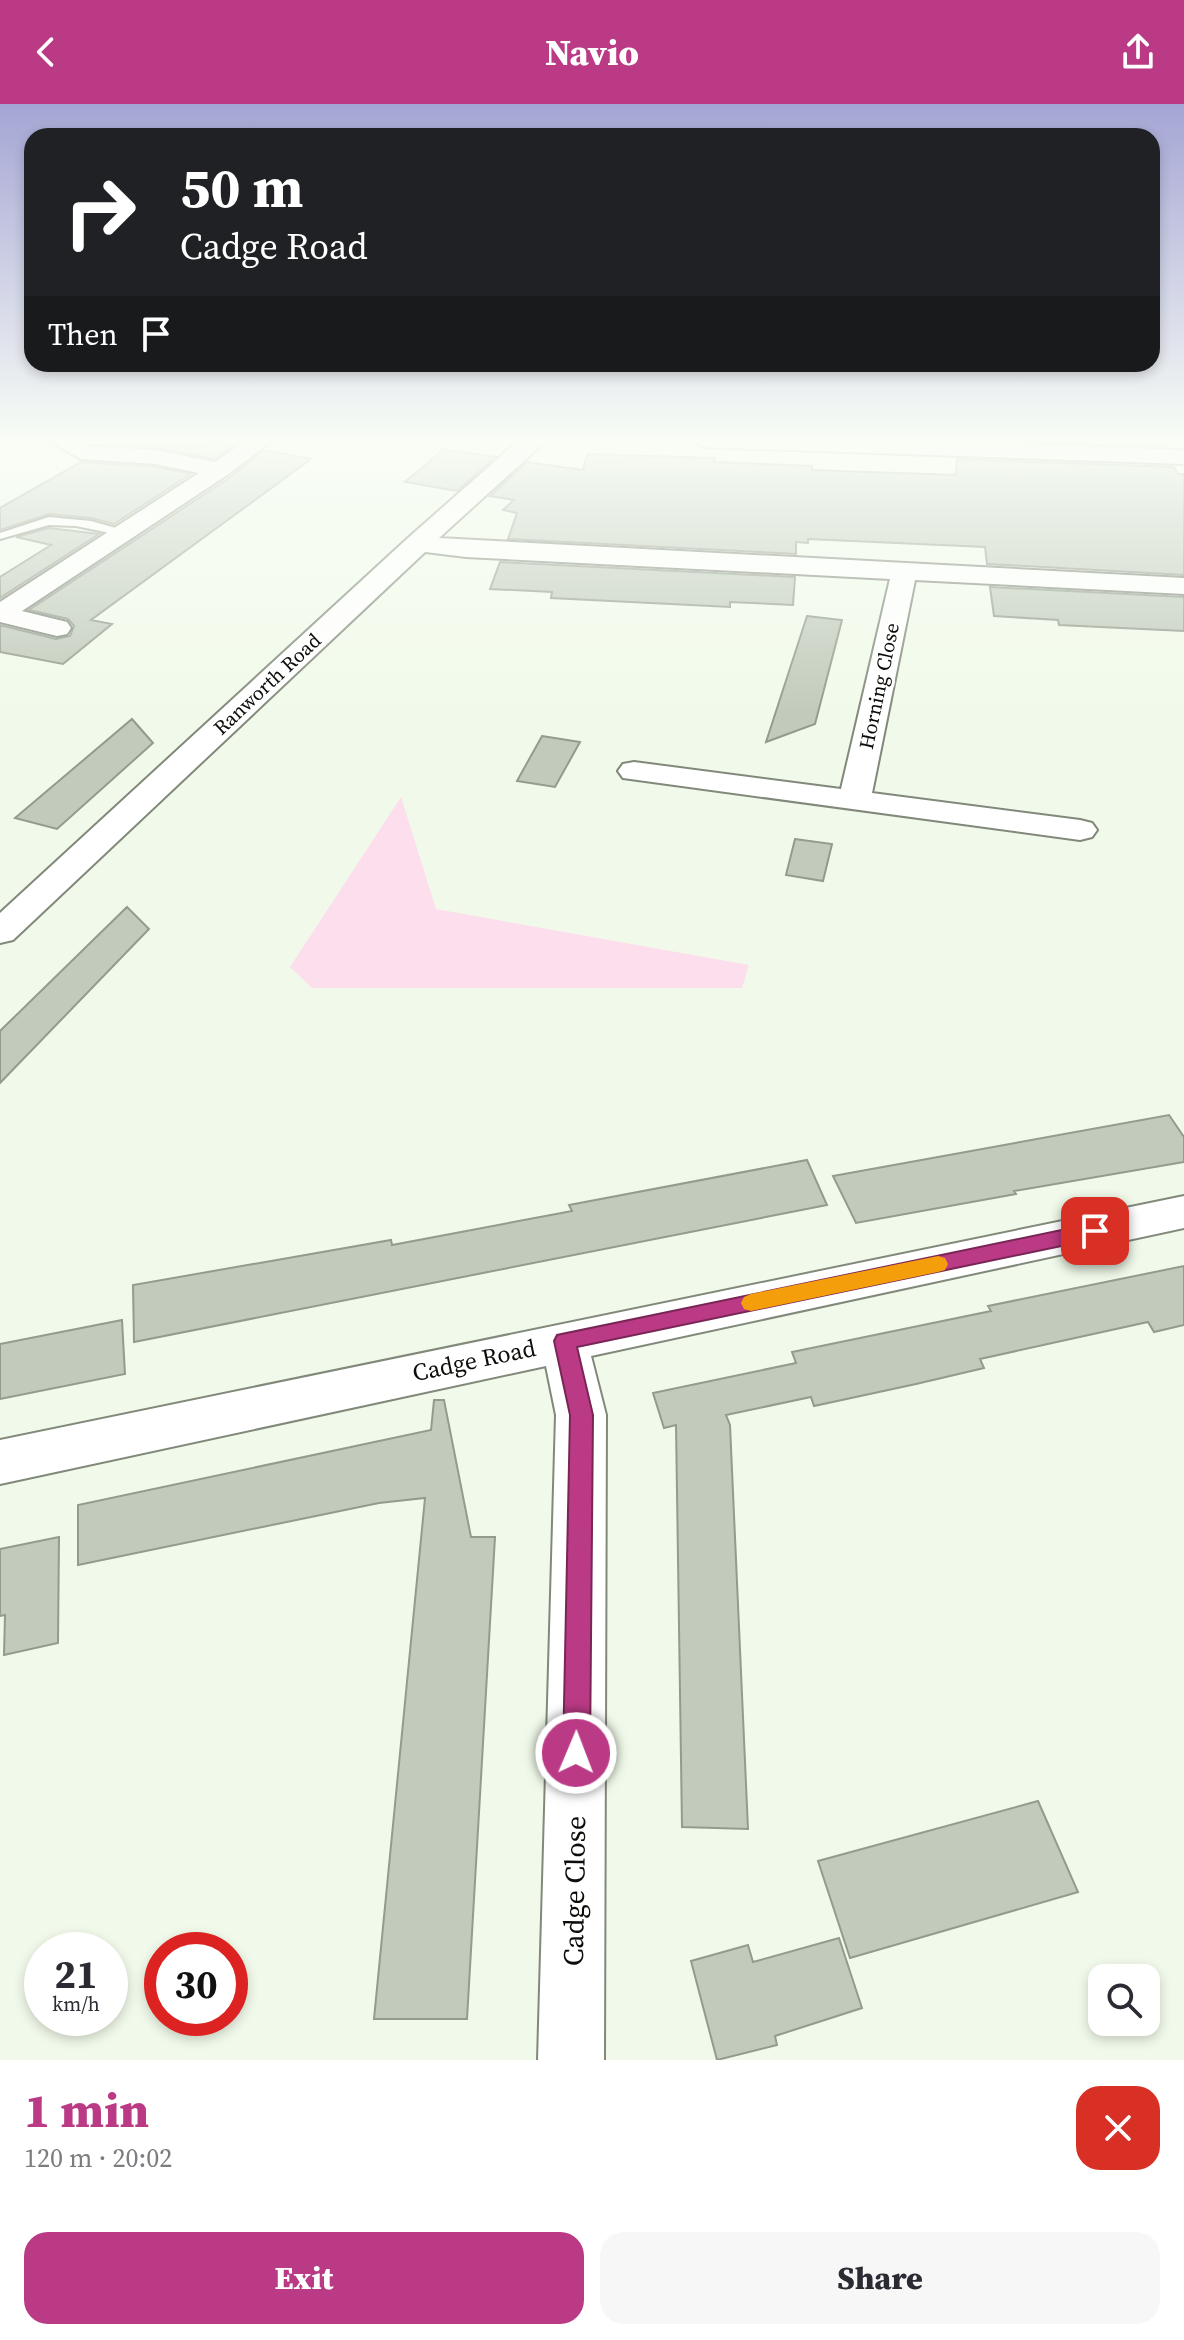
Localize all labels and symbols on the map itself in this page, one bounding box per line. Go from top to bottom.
street label: Horning Close [852,620,906,752]
street label: Ranworth Road [207,626,327,741]
pin [1061,1197,1129,1265]
street label: Cadge Road [409,1331,539,1389]
position arrow [534,1711,618,1795]
street label: Cadge Close [554,1815,594,1967]
speed limit sign: 30 [144,1932,248,2036]

